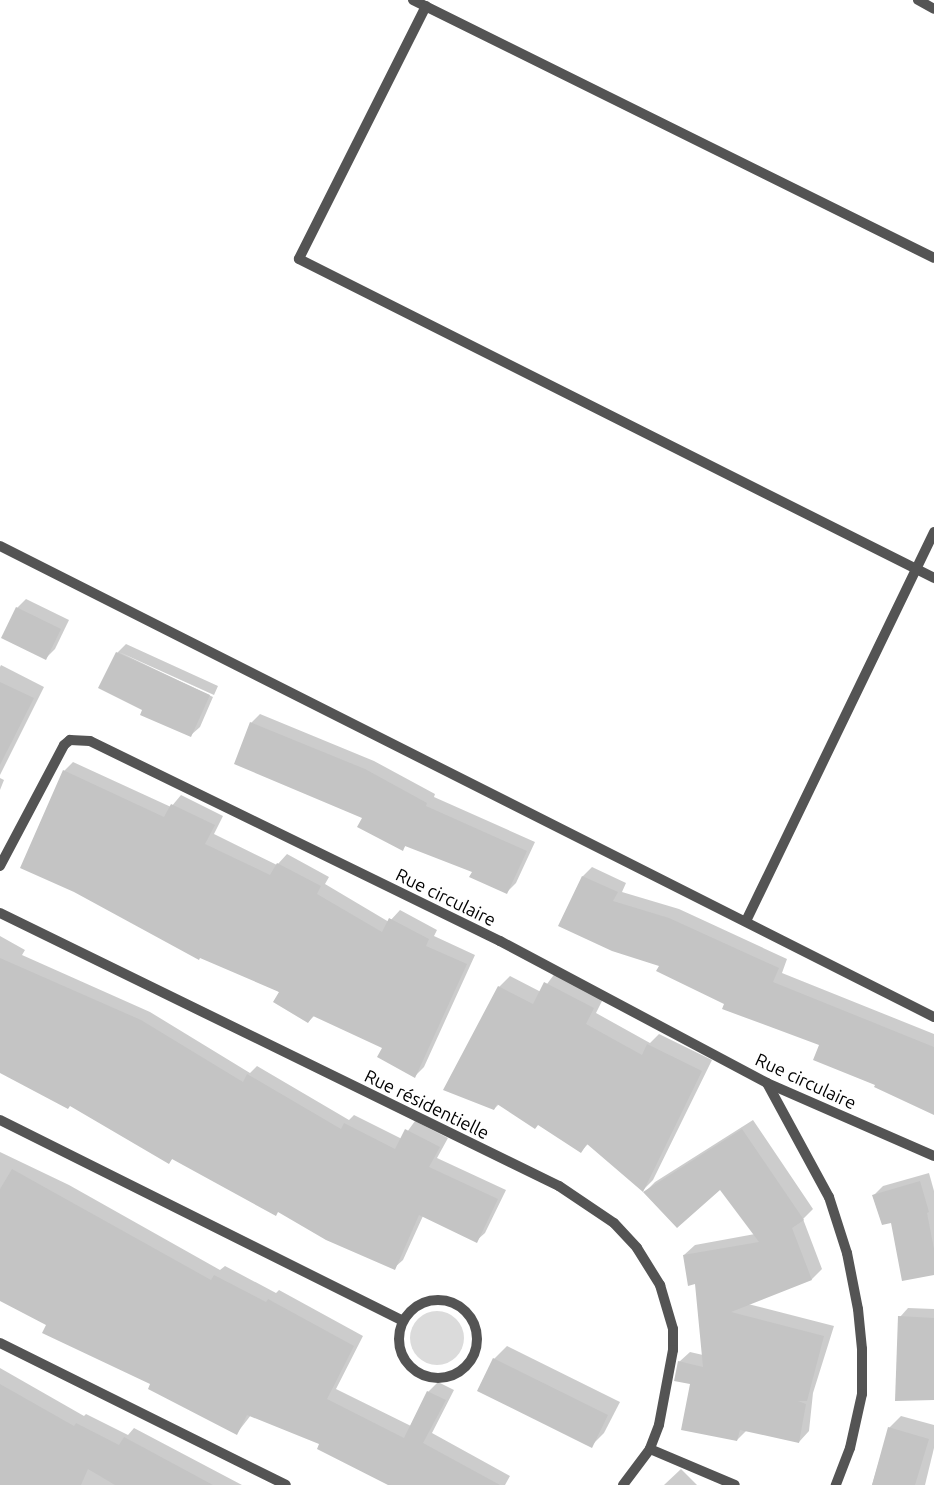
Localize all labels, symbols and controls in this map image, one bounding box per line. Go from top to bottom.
street label: Rue circulaire [392,863,500,931]
street label: Rue circulaire [752,1048,860,1114]
street label: Rue résidentielle [361,1064,493,1144]

